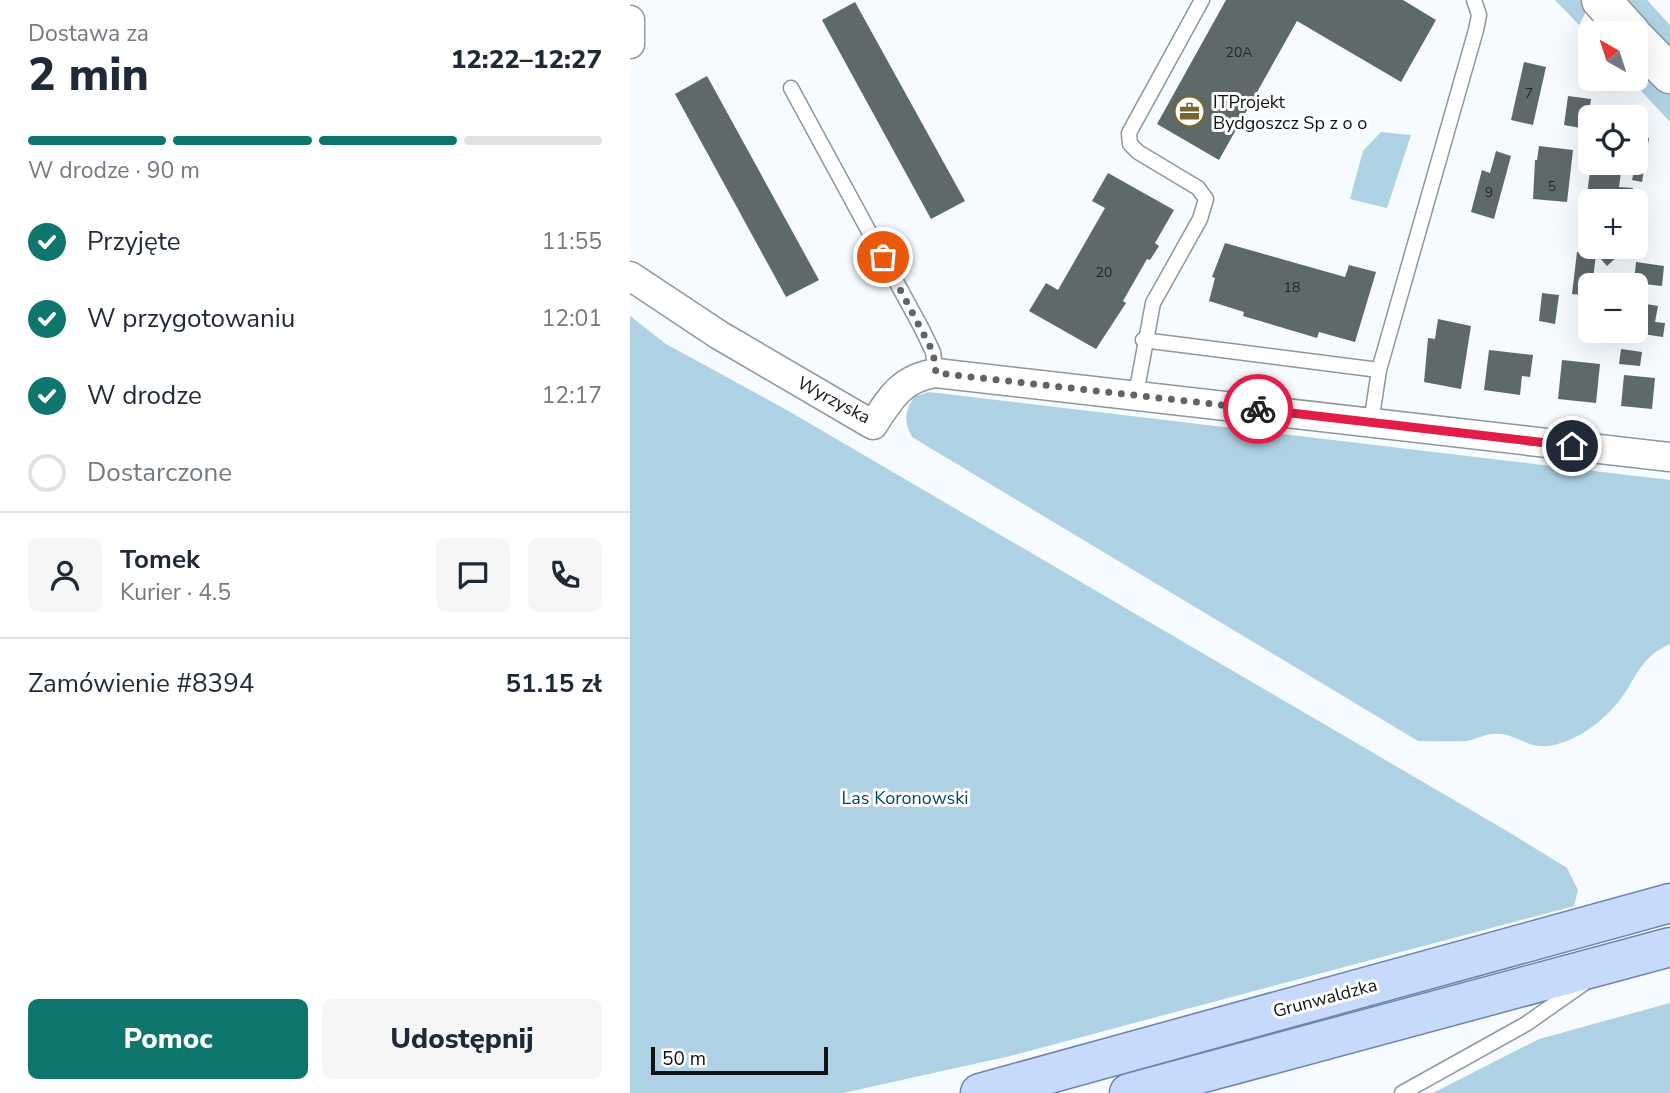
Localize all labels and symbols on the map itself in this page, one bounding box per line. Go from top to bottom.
north arrow [1578,21,1648,91]
house number: 20A [1225,43,1253,62]
house number: 7 [1525,84,1533,103]
place label: ITProjekt Bydgoszcz Sp z o o [1213,90,1367,135]
office icon: ITProjekt Bydgoszcz Sp z o o [1173,95,1207,129]
house number: 5 [1548,177,1556,196]
house number: 9 [1485,183,1493,202]
pin [853,227,913,287]
house number: 20 [1096,263,1112,282]
house number: 18 [1284,278,1300,297]
street label: Wyrzyska [793,371,875,429]
courier [1223,374,1293,444]
pin [1542,416,1602,476]
park label: Las Koronowski [842,786,968,810]
street label: Grunwaldzka [1270,973,1380,1023]
scale bar [651,1044,828,1076]

